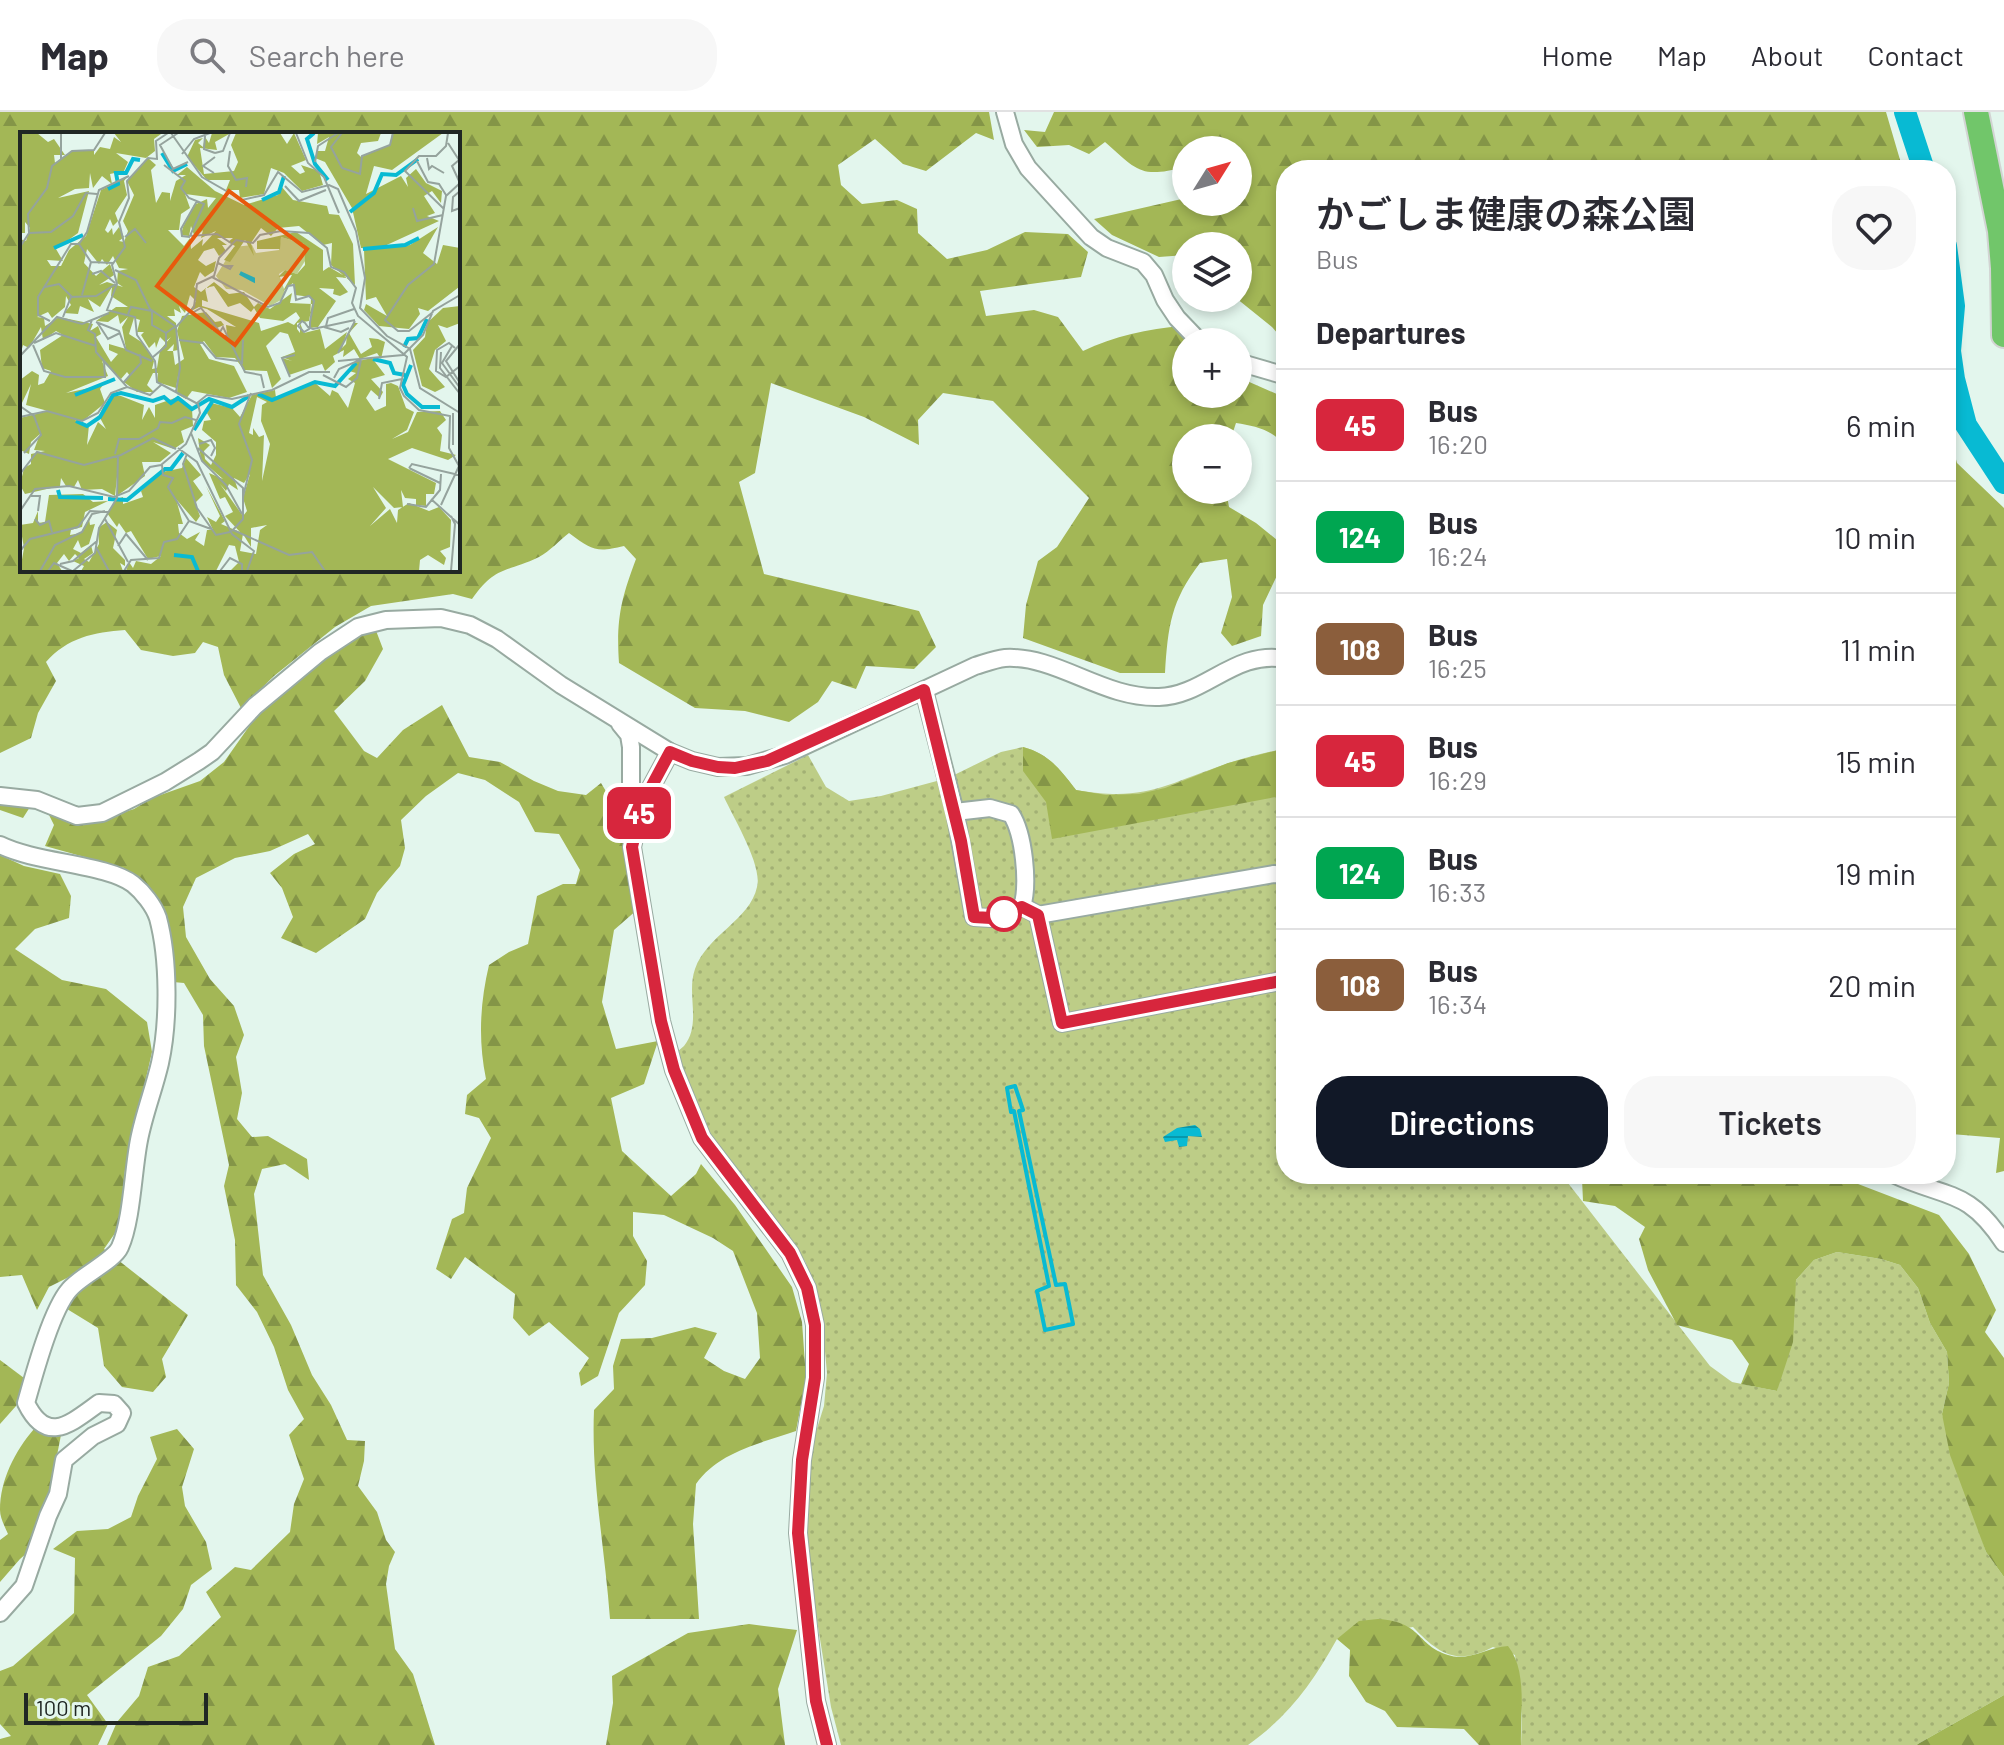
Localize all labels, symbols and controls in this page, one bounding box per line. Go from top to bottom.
search box [157,19,717,91]
text: Map [40,32,109,78]
icon: search [185,33,229,77]
text: Search here [249,37,405,73]
text: Home [1542,38,1613,72]
text: Map [1657,38,1707,72]
text: About [1751,38,1823,72]
text: Contact [1867,38,1964,72]
inset map [20,132,460,572]
north arrow [1172,136,1252,216]
map controls [1172,136,1252,504]
button: heart [1832,186,1916,270]
text: かごしま健康の森公園 [1316,190,1696,236]
button: layers [1172,232,1252,312]
text: Bus [1316,243,1358,274]
text: Departures [1316,314,1466,350]
button: + [1172,328,1252,408]
text: Bus [1428,392,1478,428]
text: 6 min [1846,407,1916,443]
text: 45 [1344,408,1376,442]
button: − [1172,424,1252,504]
text: 16:20 [1428,428,1488,459]
text: Bus [1428,504,1478,540]
text: 10 min [1834,519,1916,555]
text: 124 [1339,520,1381,554]
text: 16:24 [1428,540,1488,571]
text: Bus [1428,616,1478,652]
text: 11 min [1840,631,1916,667]
text: 108 [1339,632,1381,666]
text: 16:25 [1428,652,1487,683]
text: Bus [1428,728,1478,764]
text: 15 min [1835,743,1916,779]
text: 45 [1344,744,1376,778]
text: 16:29 [1428,764,1487,795]
line badge: 45 [603,787,675,839]
text: 45 [623,796,655,830]
text: Bus [1428,840,1478,876]
text: 19 min [1835,855,1916,891]
text: 124 [1339,856,1381,890]
text: 16:33 [1428,876,1486,907]
unlabelled marker [987,897,1021,931]
text: Bus [1428,952,1478,988]
text: 20 min [1828,967,1916,1003]
text: 108 [1339,968,1381,1002]
text: 16:34 [1428,988,1487,1019]
button: Directions [1316,1076,1608,1168]
button: Tickets [1624,1076,1916,1168]
scale bar [24,1689,208,1725]
text: 100 m [36,1694,91,1720]

